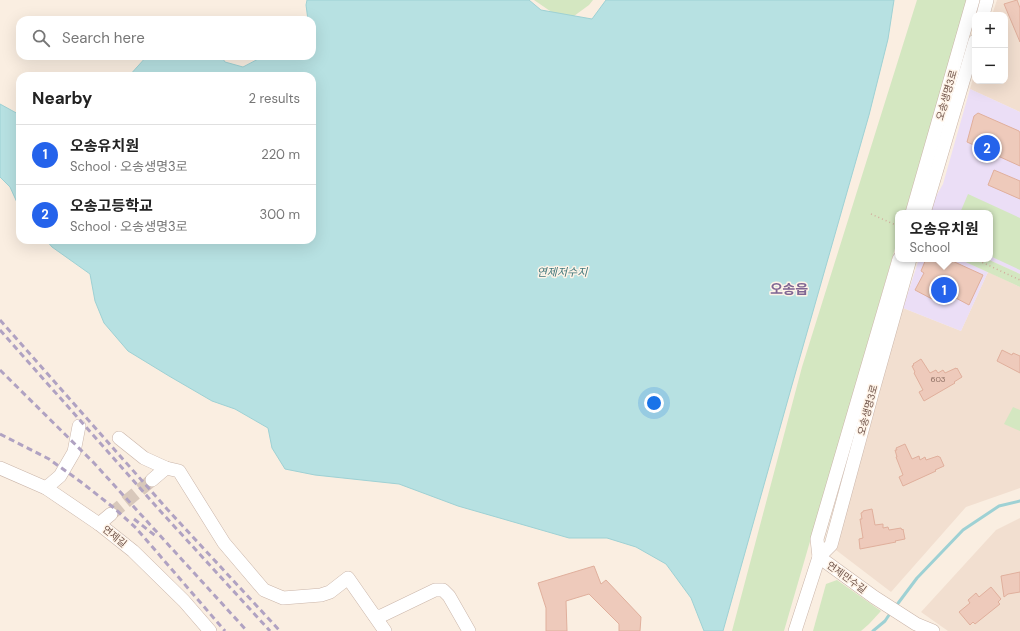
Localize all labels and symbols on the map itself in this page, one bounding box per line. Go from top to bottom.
street label: 오송생명3로 [933,68,960,122]
pin: 2 [974,133,1000,163]
water label: 연제저수지 [537,265,588,279]
pin: 1 [931,275,957,305]
district label: 오송읍 [770,280,808,298]
house number: 603 [930,374,946,384]
street label: 오송생명3로 [854,383,880,437]
your location [644,393,664,413]
street label: 연제길 [100,523,130,550]
street label: 연제만수길 [824,559,869,596]

